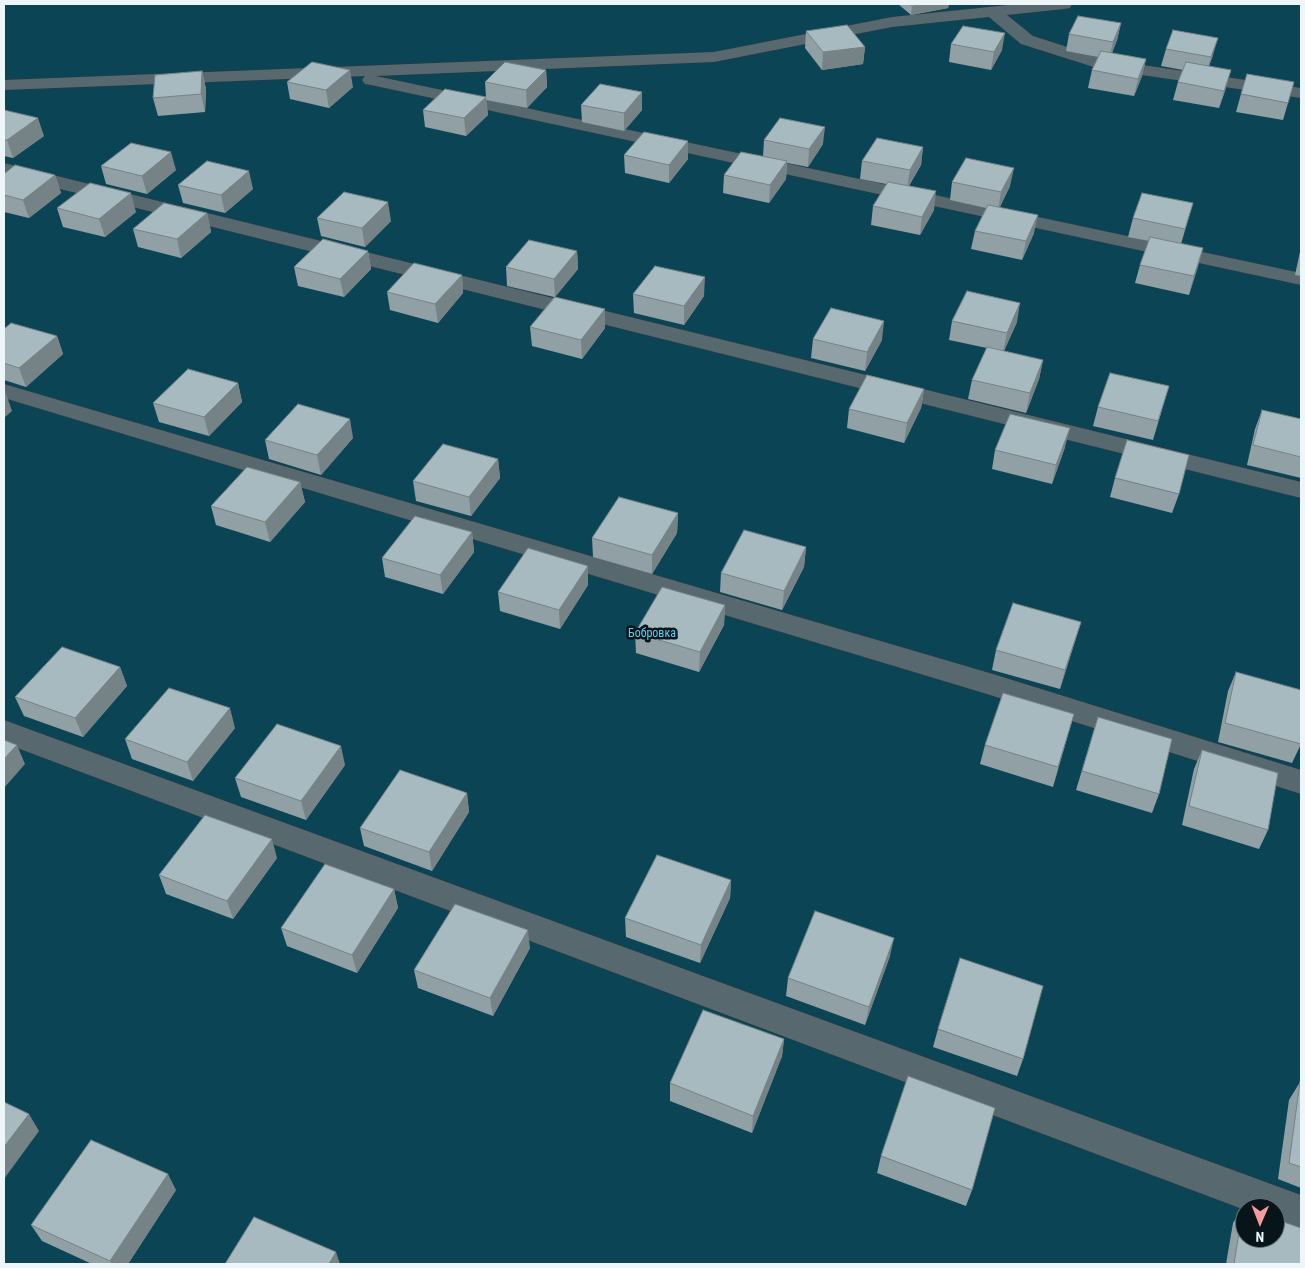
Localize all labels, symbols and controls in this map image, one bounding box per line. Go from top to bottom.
park label: Бобровка [628,627,676,641]
north arrow [1235,1198,1285,1248]
text: N [1255,1229,1264,1245]

